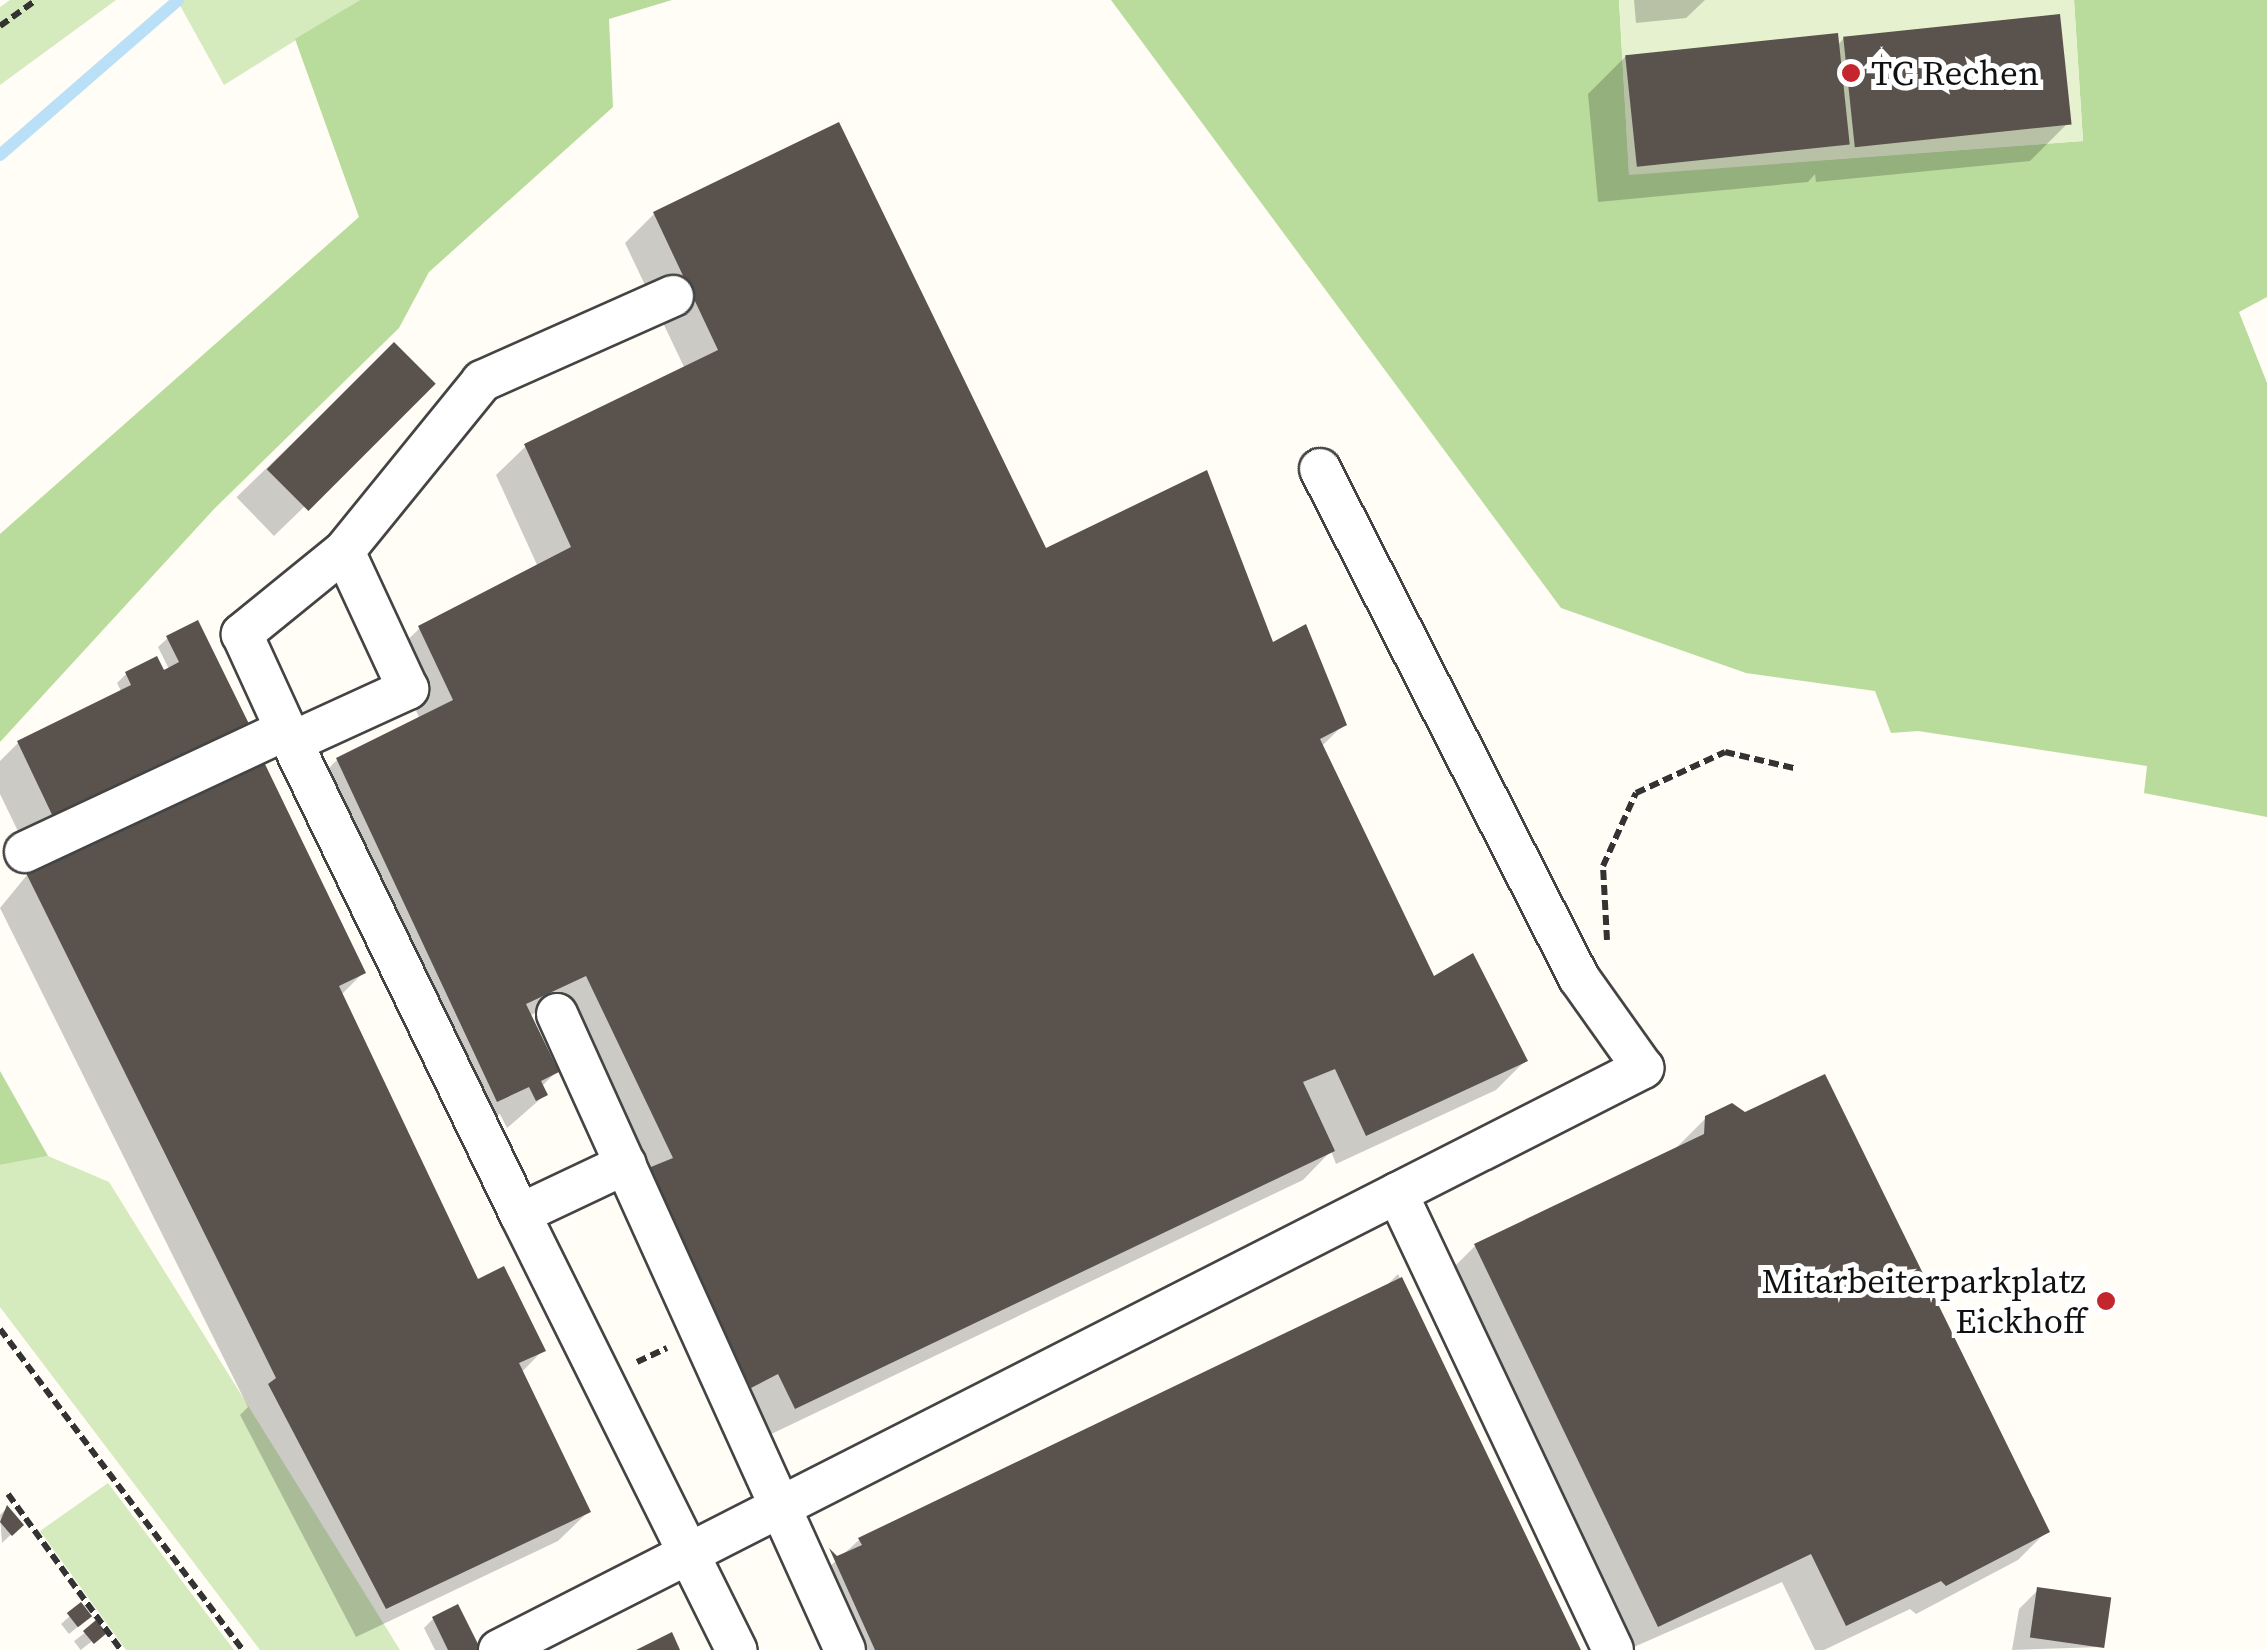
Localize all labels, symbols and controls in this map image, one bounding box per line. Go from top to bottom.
place label: TC Rechen [1871,52,2039,94]
marker: TC Rechen [1840,62,1862,84]
place label: Mitarbeiterparkplatz Eickhoff [1762,1260,2086,1342]
marker: Mitarbeiterparkplatz Eickhoff [2095,1290,2117,1312]

